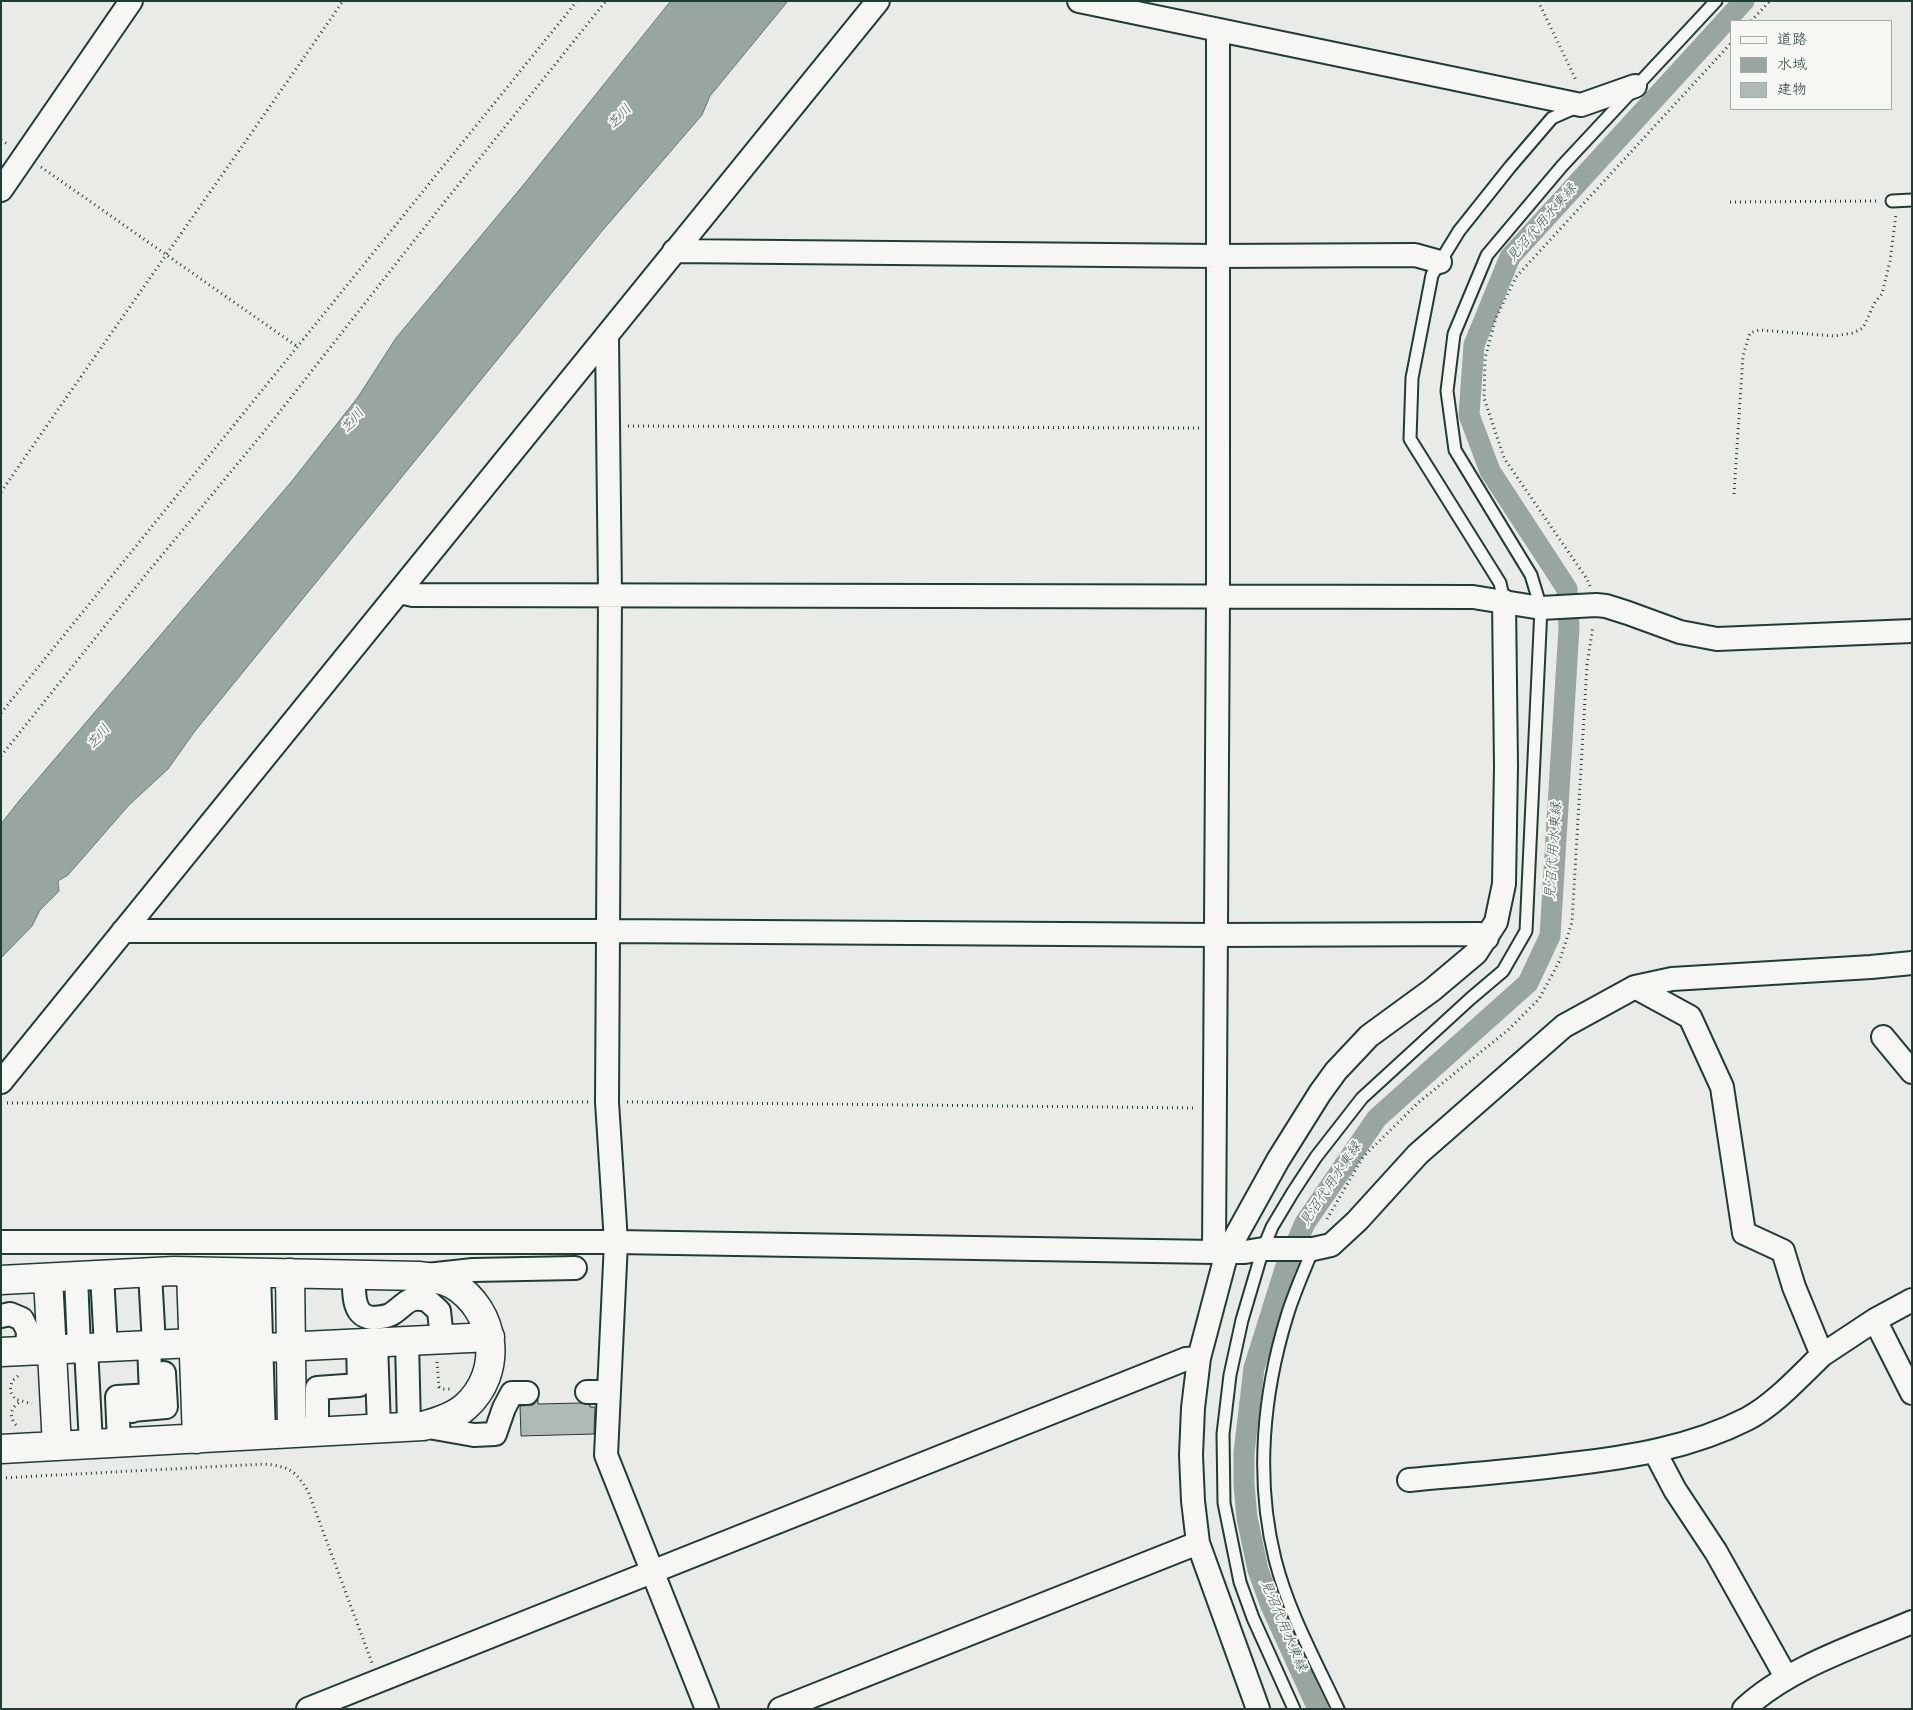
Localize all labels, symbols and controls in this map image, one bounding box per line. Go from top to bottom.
legend [1730,20,1893,110]
text: 道路 [1777,28,1807,52]
text: 水域 [1777,53,1807,77]
text: 建物 [1777,78,1807,102]
water label: 芝川 [605,102,637,134]
water label: 見沼代用水東縁 [1505,182,1581,266]
water label: 芝川 [339,406,369,438]
water label: 芝川 [85,722,115,754]
water label: 見沼代用水東縁 [1543,802,1567,900]
water label: 見沼代用水東縁 [1298,1140,1366,1230]
water label: 見沼代用水東縁 [1255,1578,1309,1674]

